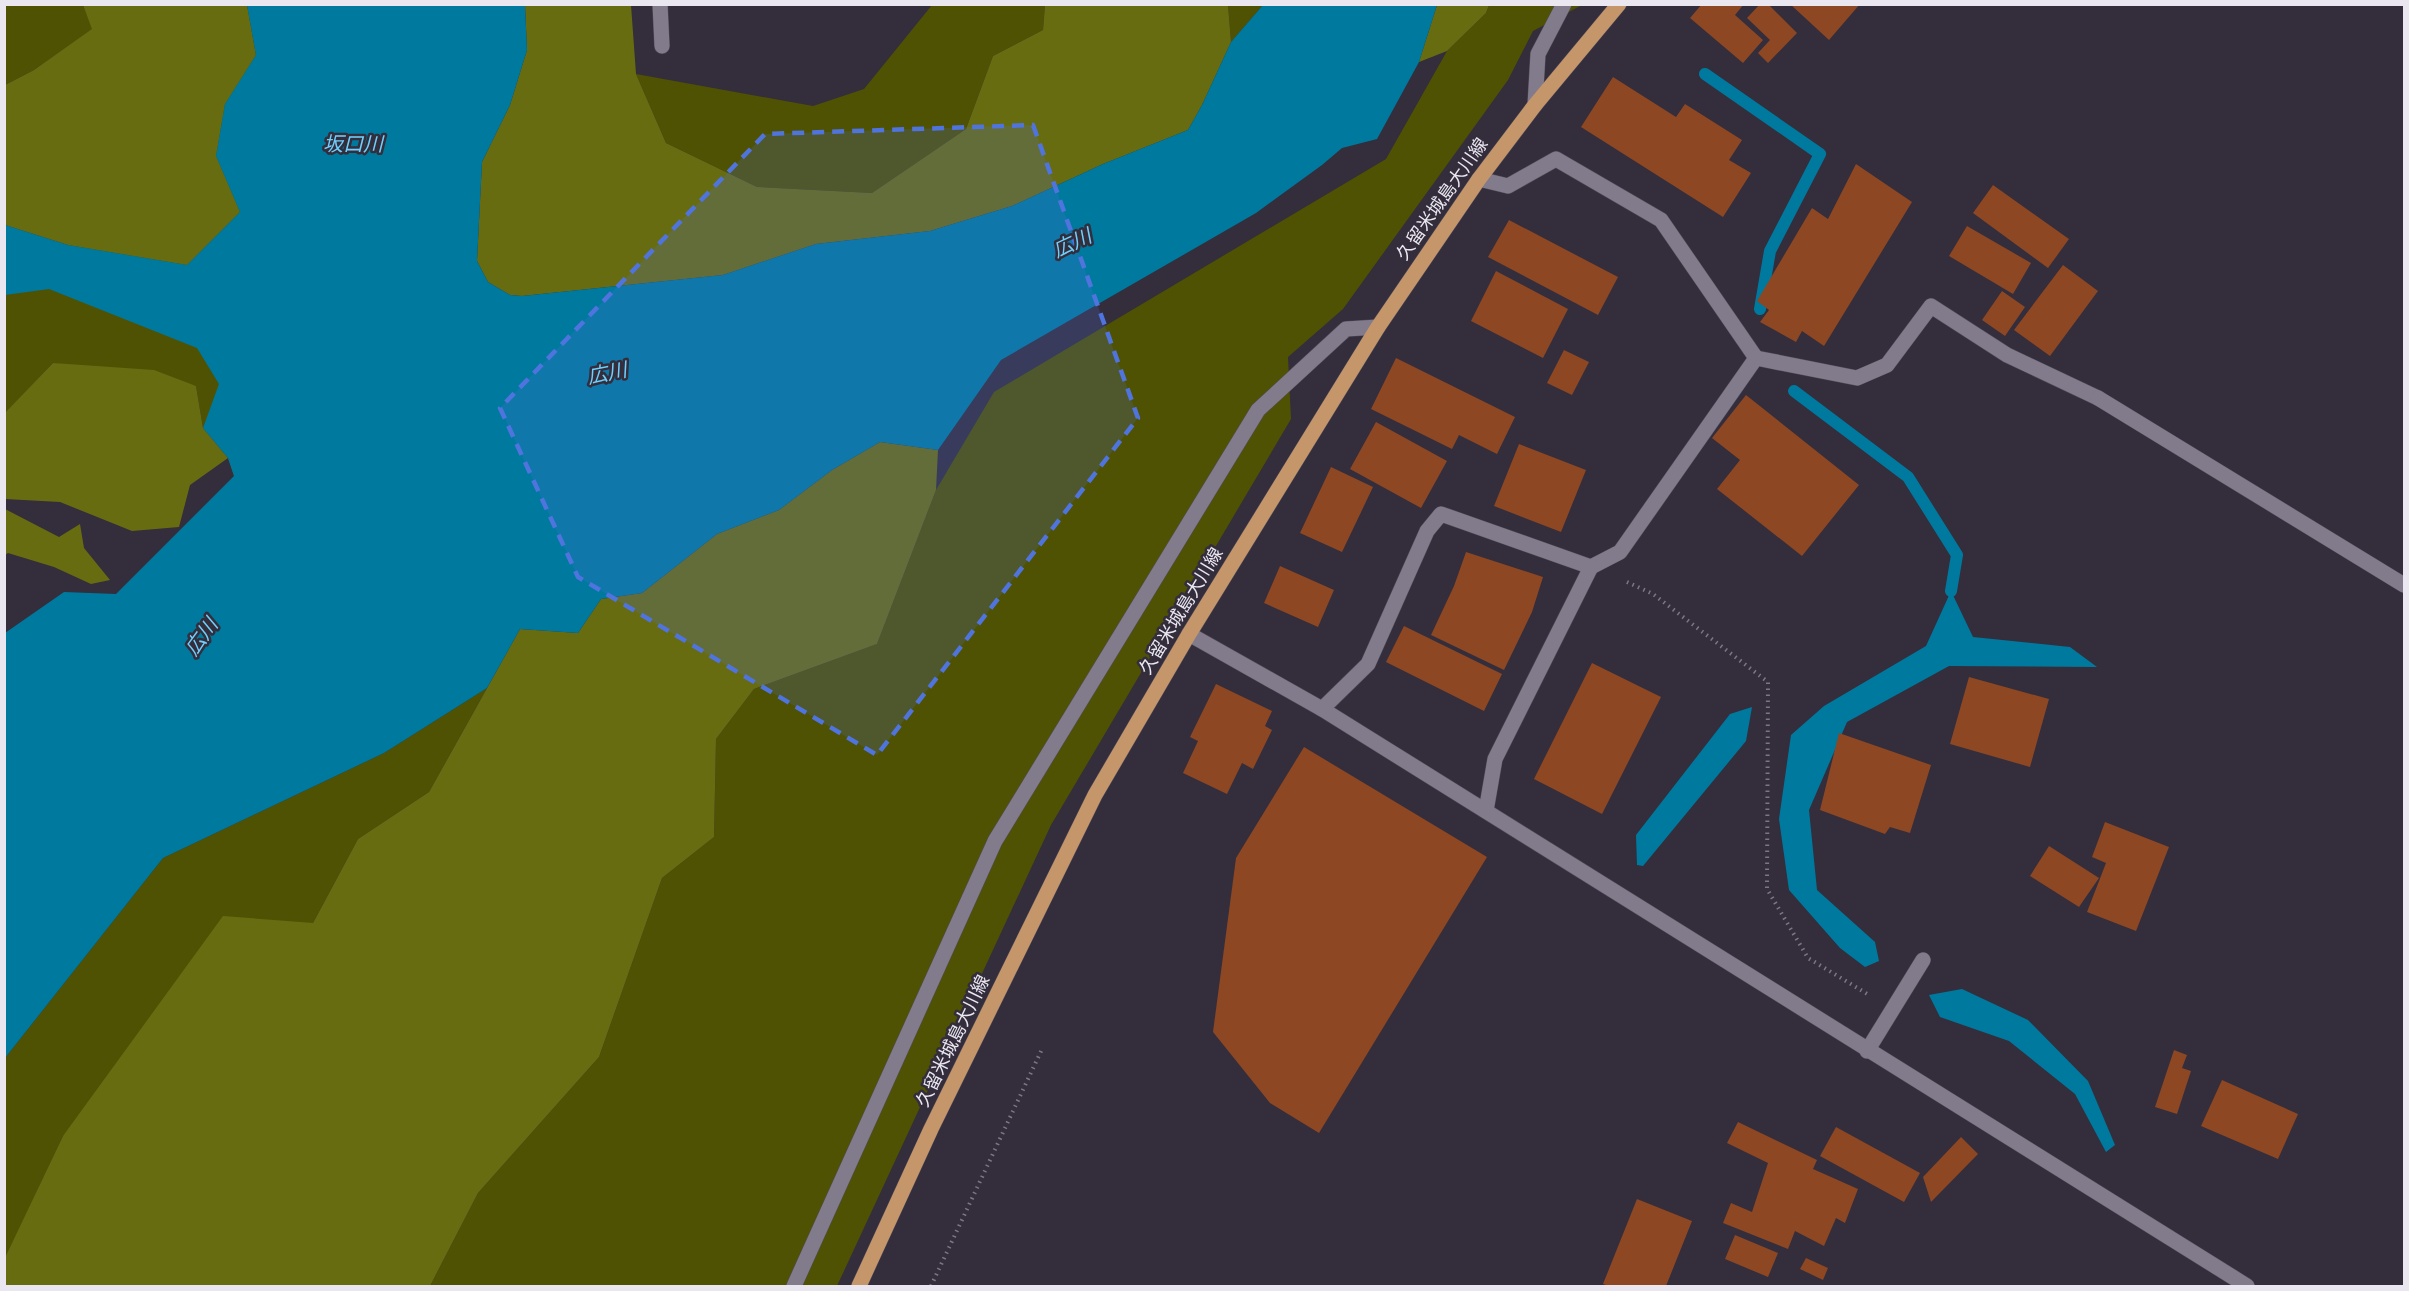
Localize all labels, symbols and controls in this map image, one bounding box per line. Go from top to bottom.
water label: 坂口川 [323,130,385,157]
street label: 久留米城島大川線 [1390,133,1492,264]
water label: 広川 [1048,221,1097,263]
water label: 広川 [585,355,631,390]
street label: 久留米城島大川線 [1133,543,1228,678]
water label: 広川 [178,611,224,661]
street label: 久留米城島大川線 [910,971,994,1111]

